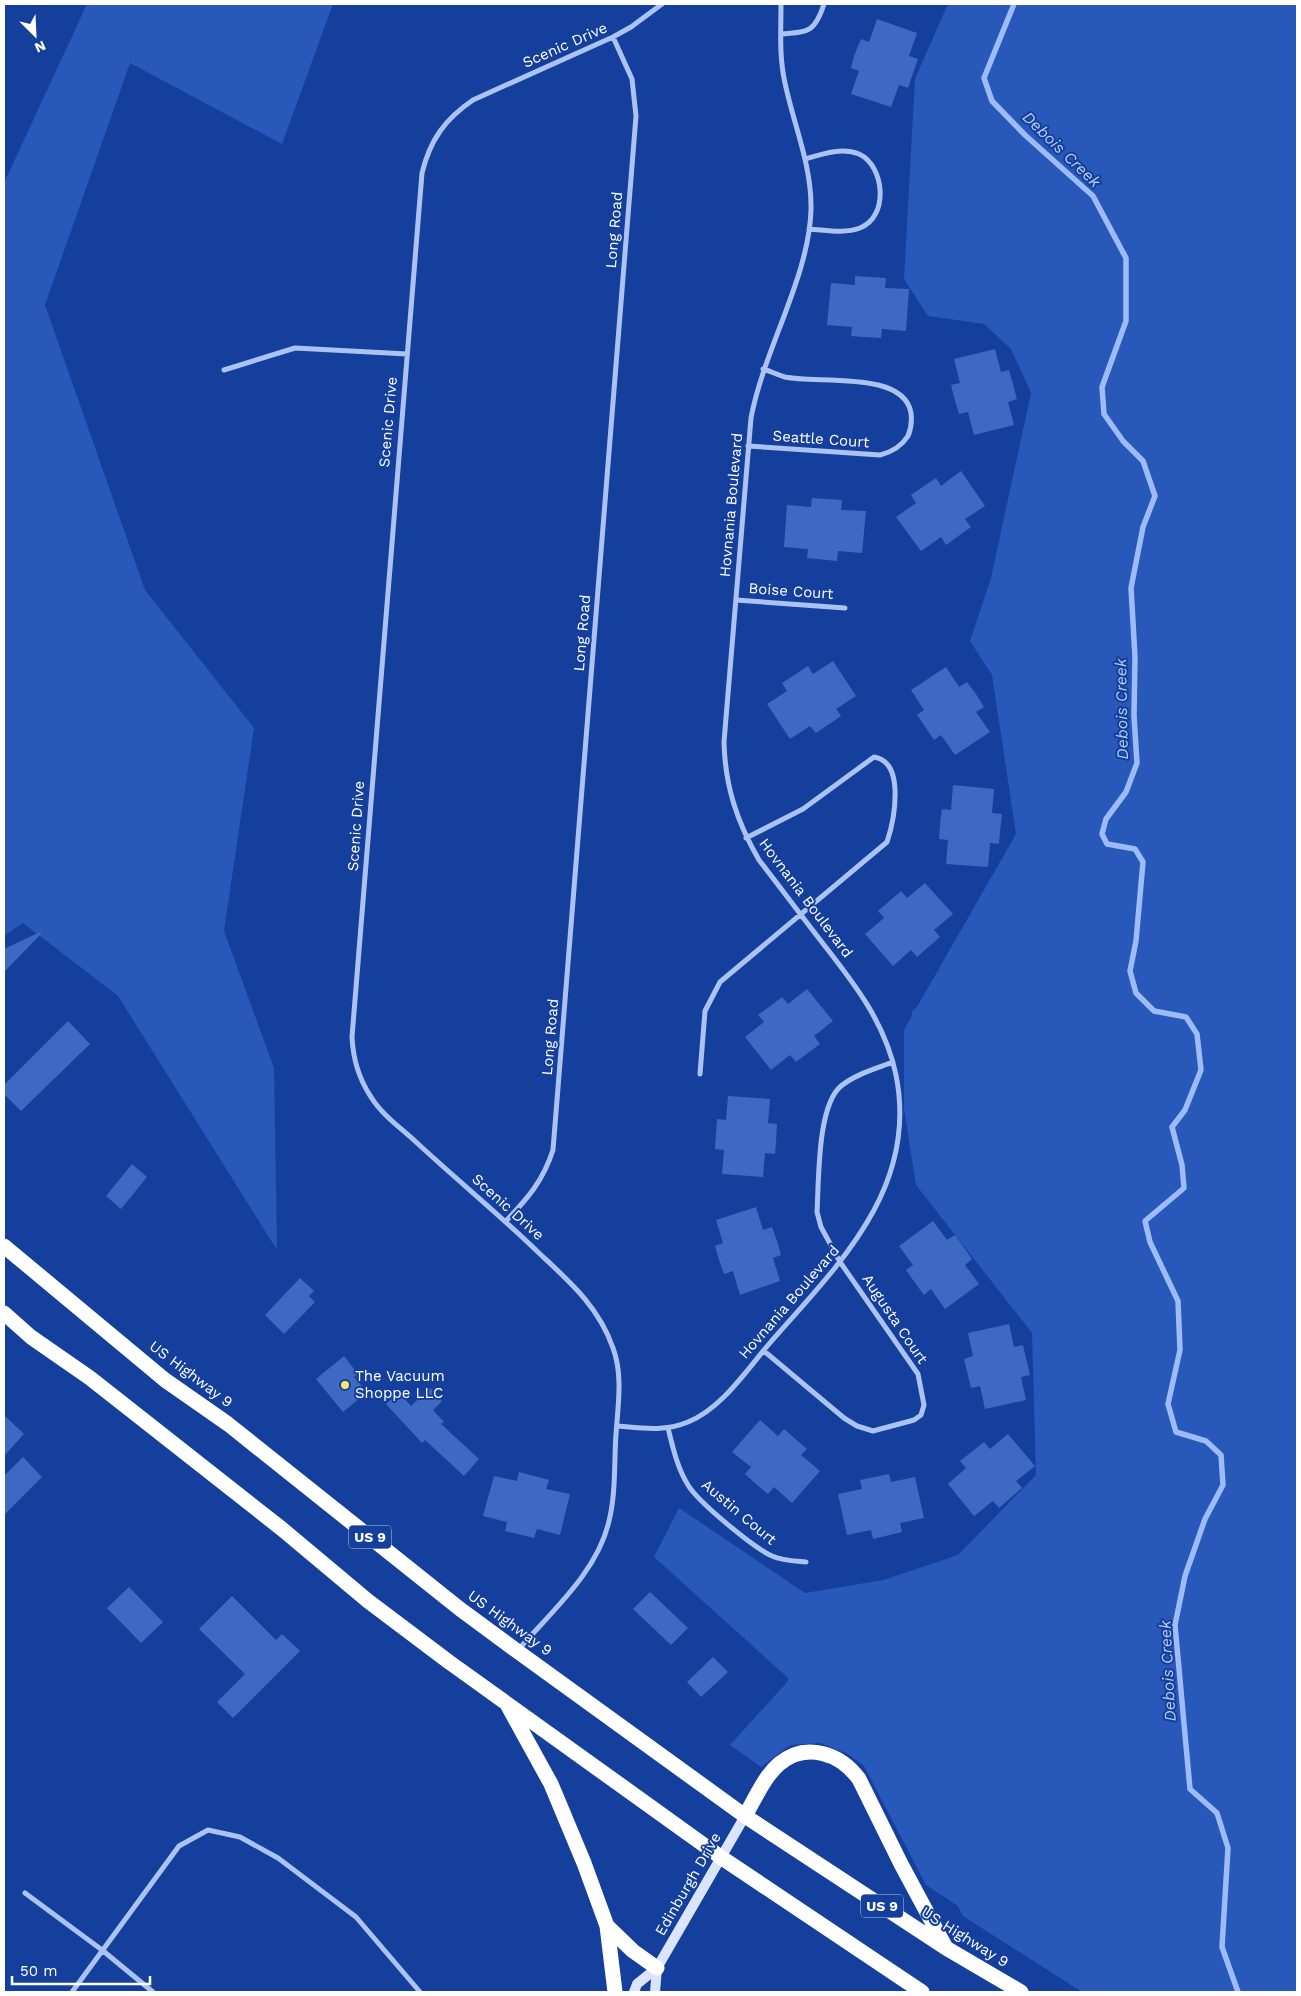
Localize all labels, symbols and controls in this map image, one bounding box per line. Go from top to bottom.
north arrow [10,10,60,60]
street label: Scenic Drive [520,18,610,72]
text: N [32,37,48,56]
water label: Debois Creek [1019,107,1106,192]
street label: Long Road [602,191,626,269]
street label: Scenic Drive [375,376,401,468]
street label: Seattle Court [772,427,871,451]
street label: Hovnania Boulevard [716,432,746,578]
street label: Boise Court [748,579,835,603]
street label: Long Road [570,594,594,672]
water label: Debois Creek [1111,657,1132,760]
street label: Scenic Drive [344,780,368,872]
street label: Hovnania Boulevard [755,835,857,961]
street label: Long Road [538,998,562,1076]
street label: Scenic Drive [468,1170,548,1244]
street label: Hovnania Boulevard [735,1242,843,1362]
street label: Augusta Court [858,1271,932,1368]
street label: US Highway 9 [146,1337,236,1411]
place label: The Vacuum Shoppe LLC [355,1367,445,1402]
marker: The Vacuum Shoppe LLC [339,1379,351,1391]
street label: Austin Court [698,1476,781,1549]
road number: US 9 [349,1525,391,1548]
street label: US Highway 9 [464,1586,556,1660]
water label: Debois Creek [1155,1619,1180,1722]
street label: Edinburgh Drive [651,1829,725,1939]
road number: US 9 [861,1894,903,1918]
street label: US Highway 9 [918,1903,1012,1971]
scale bar [12,1954,150,1986]
text: 50 m [20,1962,57,1980]

